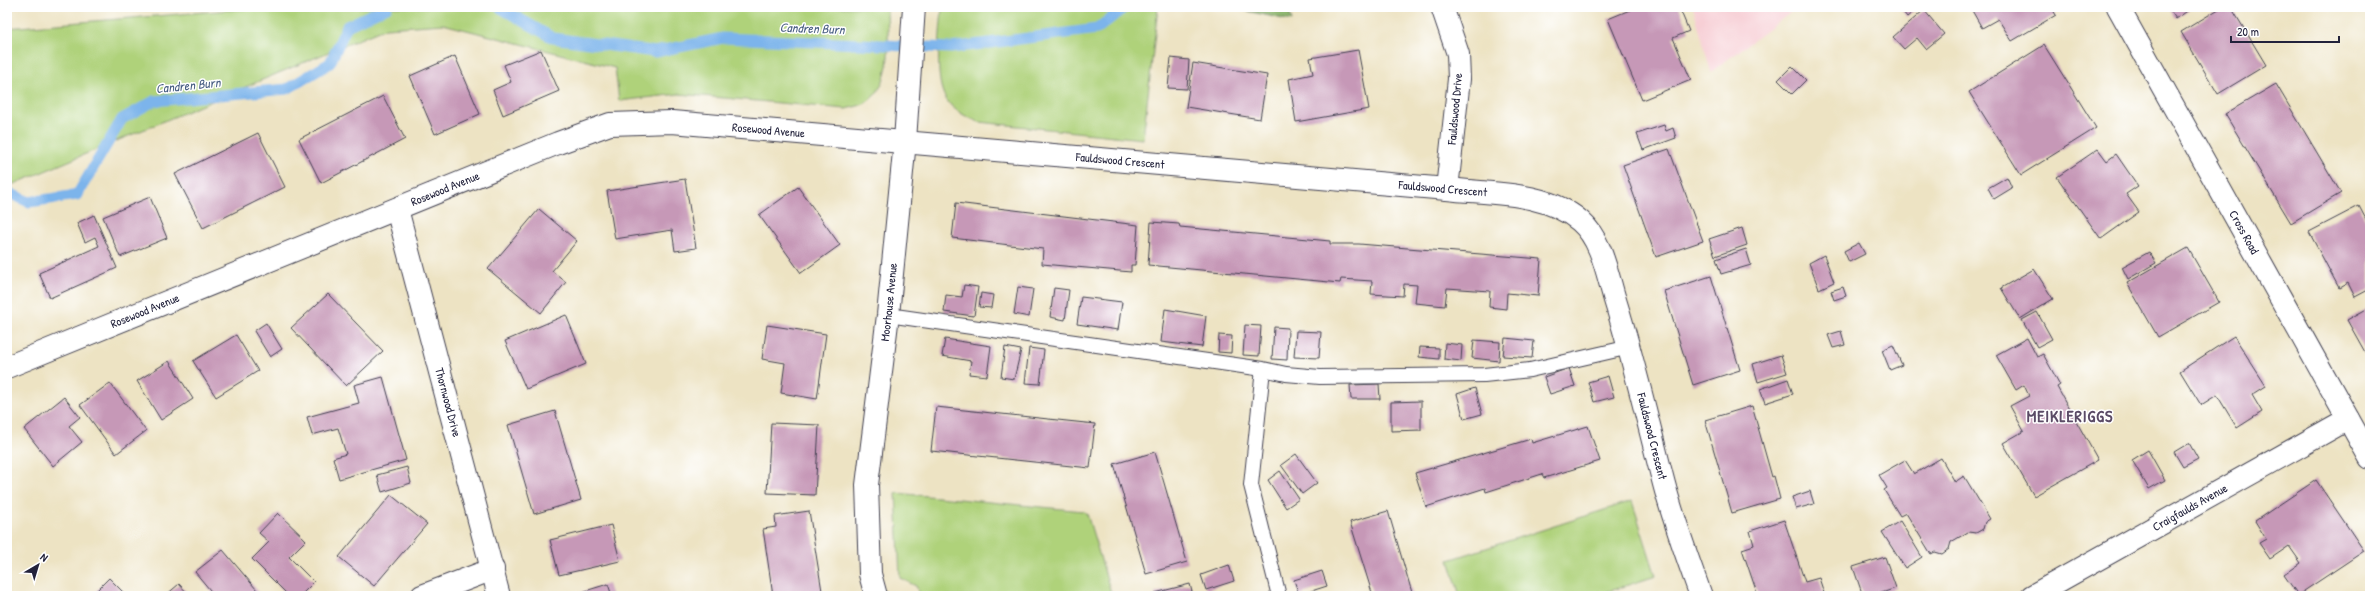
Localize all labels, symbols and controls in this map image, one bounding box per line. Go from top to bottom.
water label: Candren Burn [779,18,846,38]
scale bar [2231,18,2339,44]
text: 20 m [2237,23,2259,40]
street label: Fauldswood Drive [1443,72,1466,146]
water label: Candren Burn [155,73,222,97]
street label: Rosewood Avenue [731,118,806,141]
street label: Fauldswood Crescent [1074,148,1166,173]
street label: Rosewood Avenue [408,167,482,210]
street label: Fauldswood Crescent [1397,176,1489,200]
street label: Cross Road [2225,207,2264,257]
street label: Moorhouse Avenue [876,262,901,342]
street label: Rosewood Avenue [108,289,182,332]
street label: Thornwood Drive [431,366,466,439]
street label: Fauldswood Crescent [1633,390,1672,482]
district label: MEIKLERIGGS [2027,405,2113,427]
street label: Craigfaulds Avenue [2149,479,2230,535]
north arrow [18,545,58,585]
text: N [38,550,51,565]

